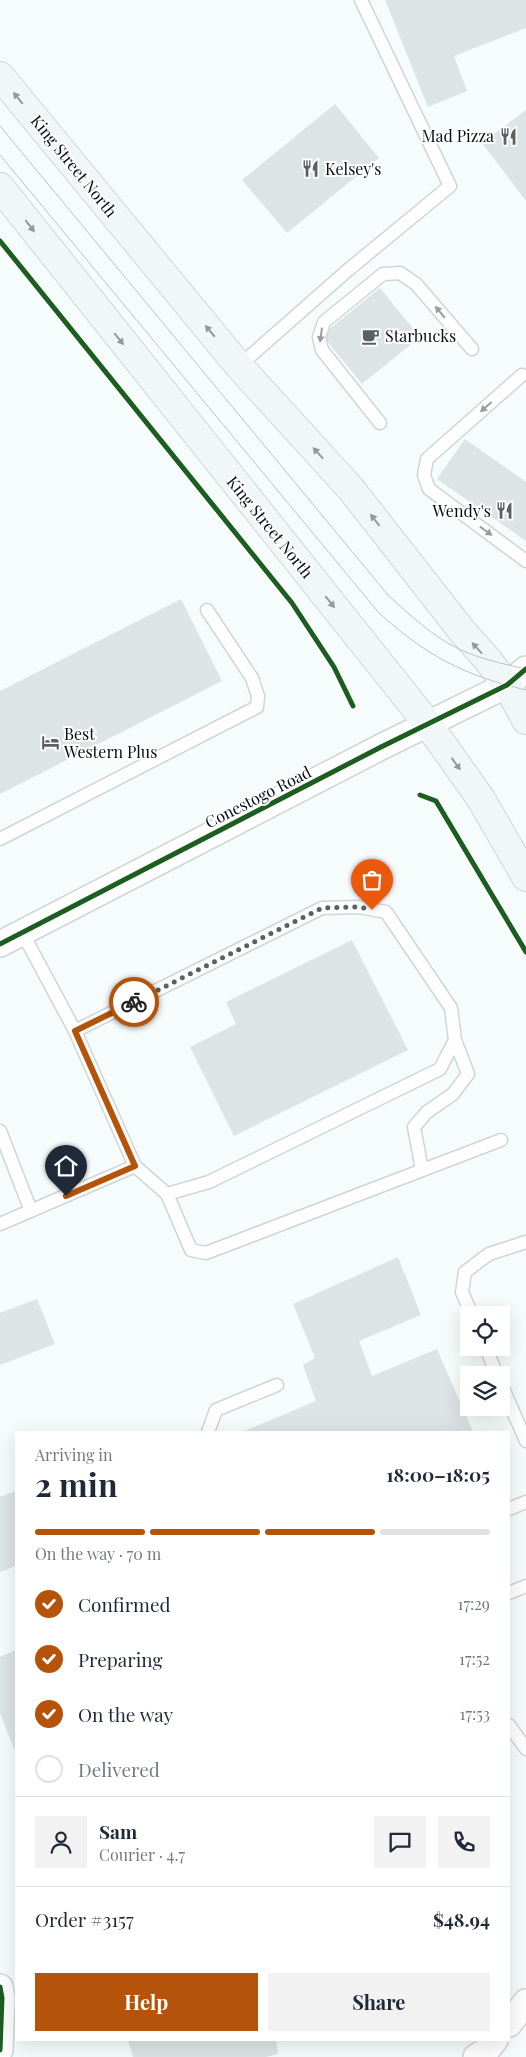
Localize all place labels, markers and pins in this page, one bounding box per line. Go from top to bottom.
place label: Mad Pizza [422,125,494,146]
restaurant icon: Mad Pizza [498,126,518,146]
place label: Kelsey's [325,158,381,179]
restaurant icon: Kelsey's [301,159,321,179]
place label: Starbucks [385,325,456,346]
cafe icon: Starbucks [361,326,381,346]
place label: Wendy's [431,500,491,521]
restaurant icon: Wendy's [495,501,515,521]
place label: Best Western Plus [63,723,157,762]
hotel icon: Best Western Plus [40,733,60,753]
pin [351,859,393,910]
pin [45,1145,87,1196]

